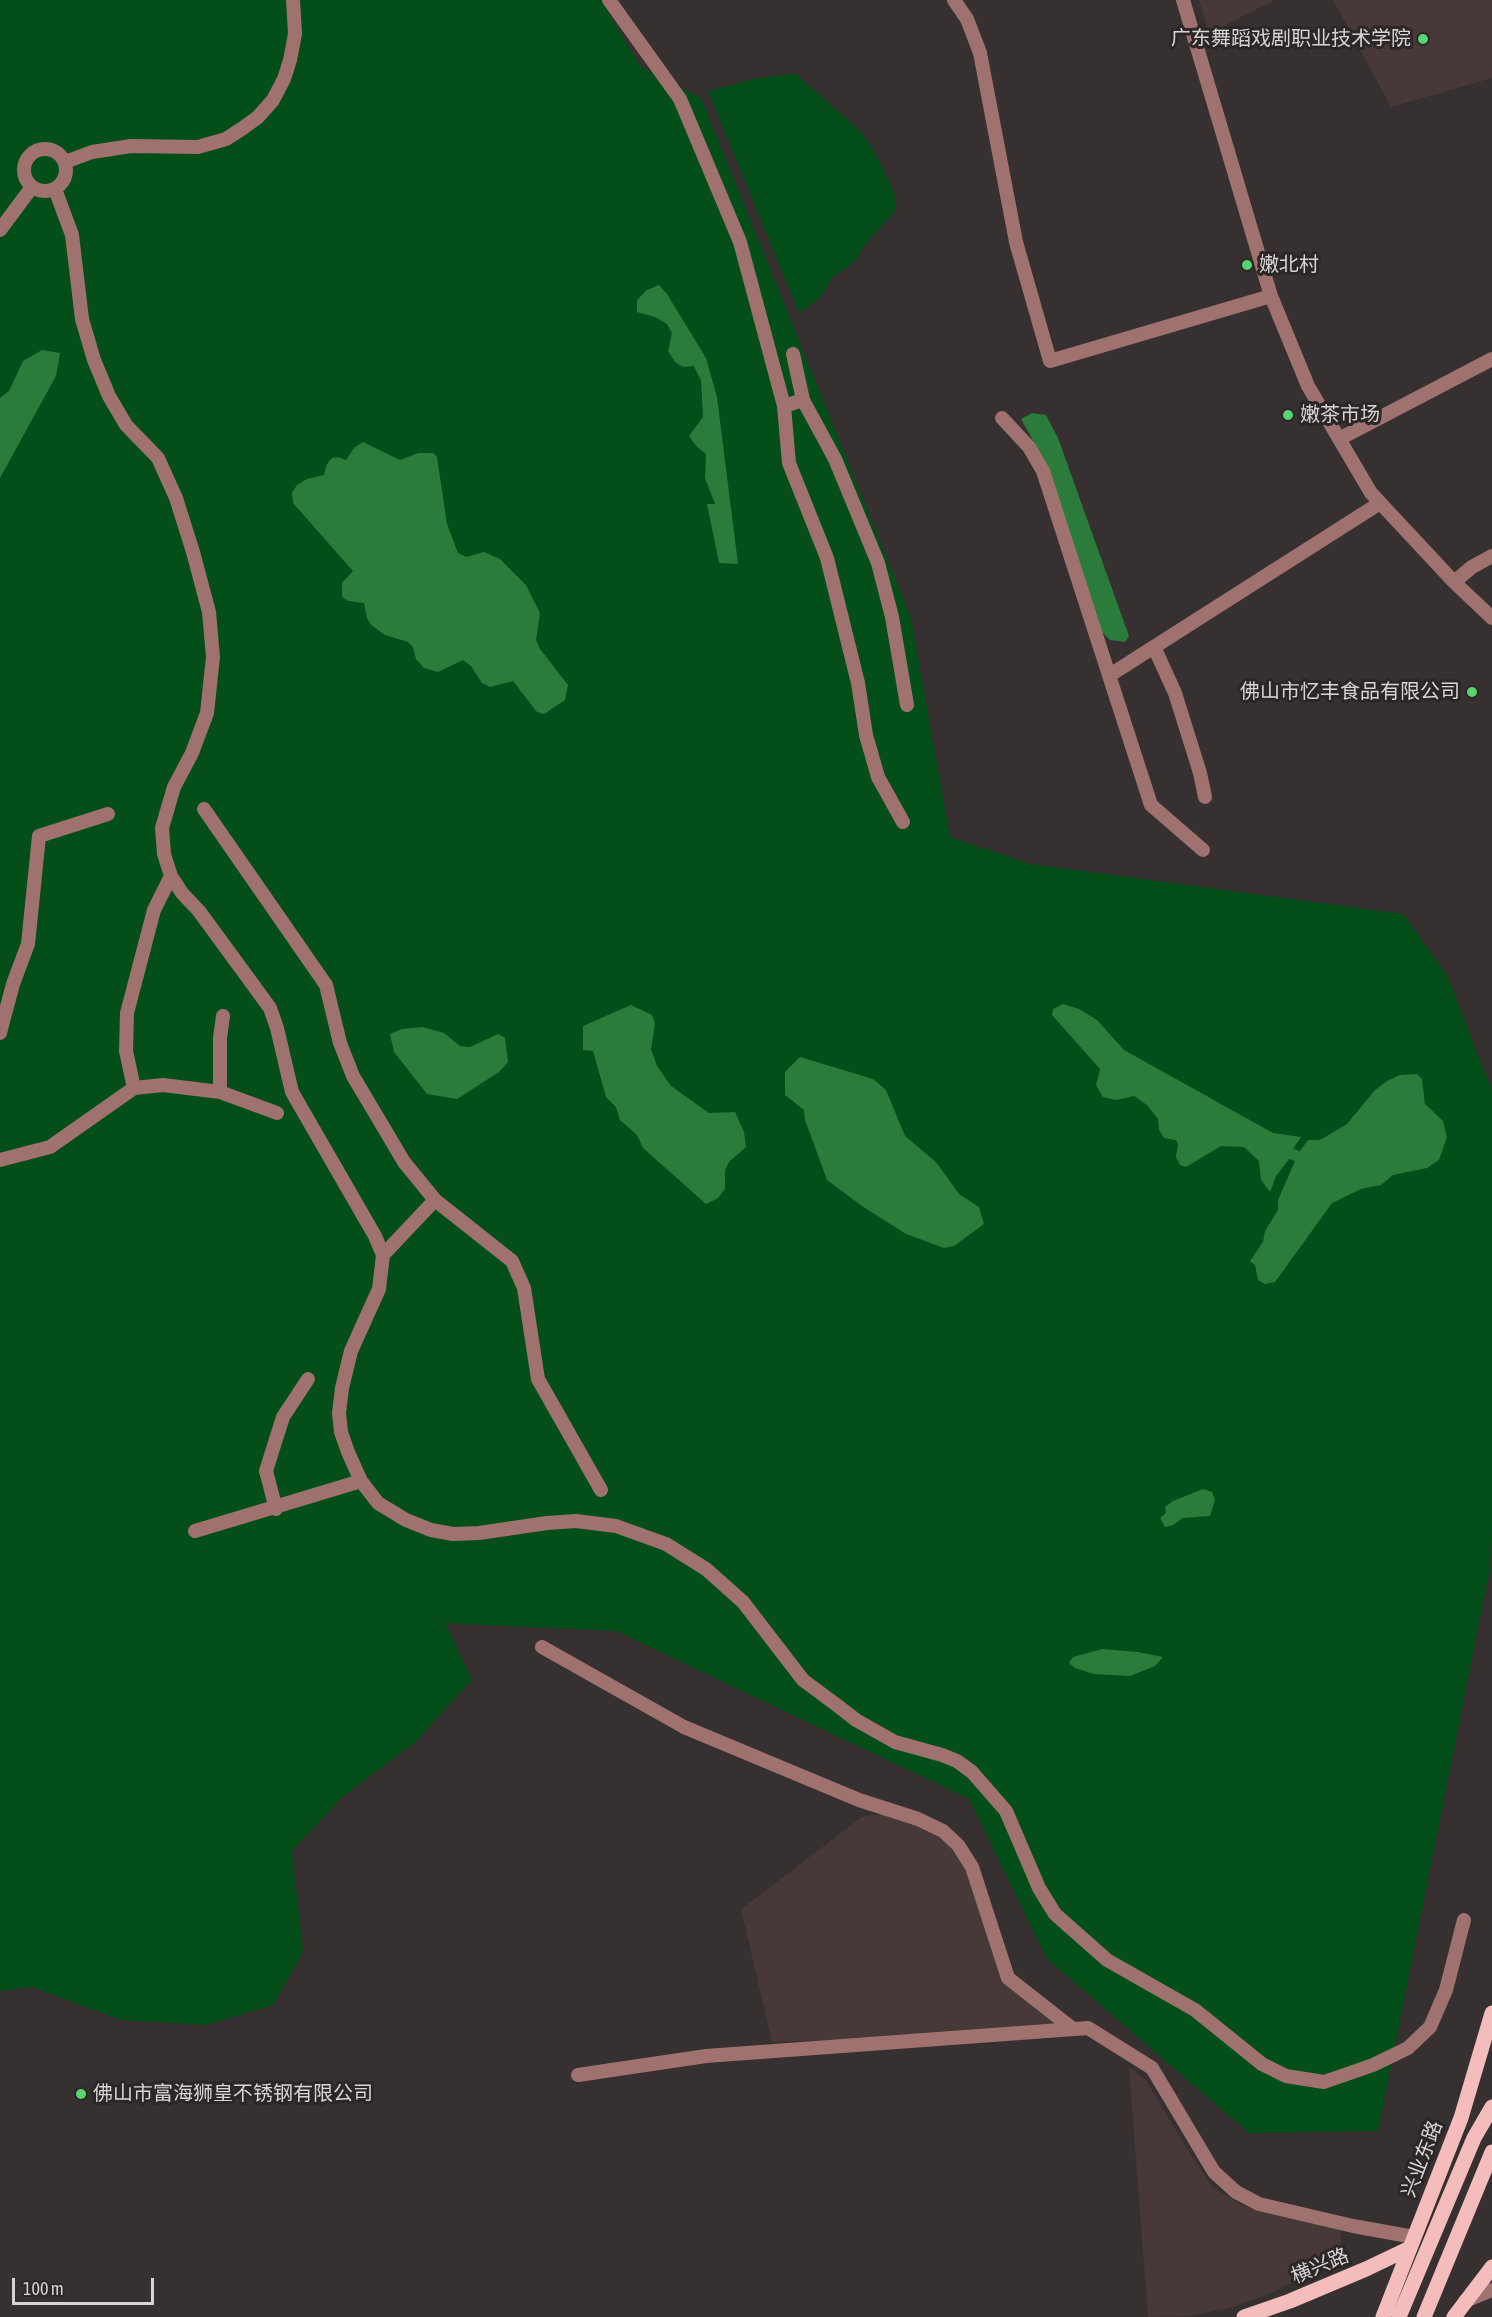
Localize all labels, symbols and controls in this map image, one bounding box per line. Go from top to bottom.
place label: 广东舞蹈戏剧职业技术学院 [1171,27,1411,51]
marker: 广东舞蹈戏剧职业技术学院 [1416,32,1430,46]
place label: 嫩北村 [1259,253,1319,277]
marker: 嫩北村 [1240,258,1254,272]
place label: 嫩茶市场 [1300,403,1380,427]
marker: 嫩茶市场 [1281,408,1295,422]
place label: 佛山市忆丰食品有限公司 [1240,680,1460,704]
marker: 佛山市忆丰食品有限公司 [1465,685,1479,699]
place label: 佛山市富海狮皇不锈钢有限公司 [93,2082,373,2106]
marker: 佛山市富海狮皇不锈钢有限公司 [74,2087,88,2101]
street label: 兴业东路 [1396,2117,1448,2201]
street label: 横兴路 [1288,2243,1352,2289]
scale bar [15,2266,158,2304]
text: 100 m [23,2278,64,2299]

